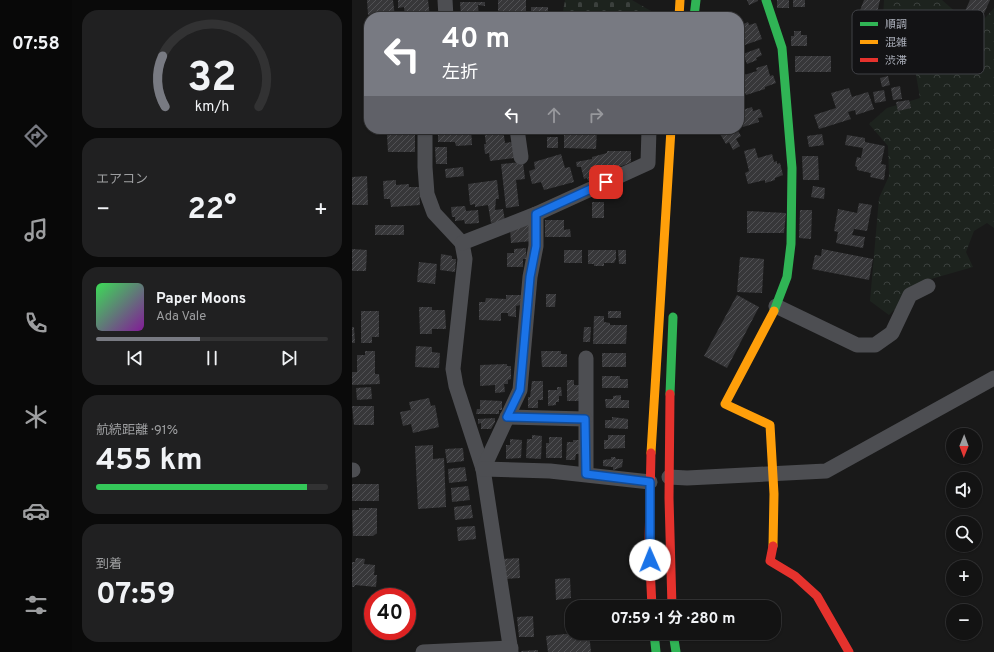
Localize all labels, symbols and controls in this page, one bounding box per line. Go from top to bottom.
legend [852,10,984,74]
text: 順調 [885,18,907,32]
text: 40 m [442,22,510,58]
icon: left [376,28,428,80]
text: 07:58 [12,33,60,56]
text: 混雑 [885,36,907,50]
text: 32 [187,53,237,106]
text: 渋滞 [885,54,907,68]
text: 左折 [442,62,478,85]
text: km/h [195,98,229,116]
icon: left [501,104,523,126]
icon: ahead [543,104,565,126]
icon: right [585,104,607,126]
icon: directions [22,122,50,150]
pin [589,165,623,199]
icon: arrive [595,171,617,193]
text: エアコン [96,172,148,188]
text: 22° [187,192,237,229]
text: − [96,197,110,224]
text: + [314,197,328,224]
icon: music [22,216,50,244]
text: Paper Moons [156,290,246,309]
icon: phone [22,309,50,337]
text: Ada Vale [156,309,206,325]
icon: previous [124,347,146,369]
icon: pause [201,347,223,369]
icon: next [278,347,300,369]
icon: climate [22,403,50,431]
text: 航続距離 · 91% [96,423,178,439]
north arrow [946,428,982,464]
map controls [946,428,982,640]
text: 455 km [96,443,203,480]
button: sound [946,472,982,508]
icon: car [22,497,50,525]
button: search [946,516,982,552]
position arrow [629,539,671,581]
text: 到着 [96,557,122,573]
button: + [946,560,982,596]
text: 07:59 [96,577,175,614]
speed limit sign: 40 [364,588,416,640]
icon: filters [22,591,50,619]
button: − [946,604,982,640]
text: 07:59 · 1 分 · 280 m [611,610,735,629]

